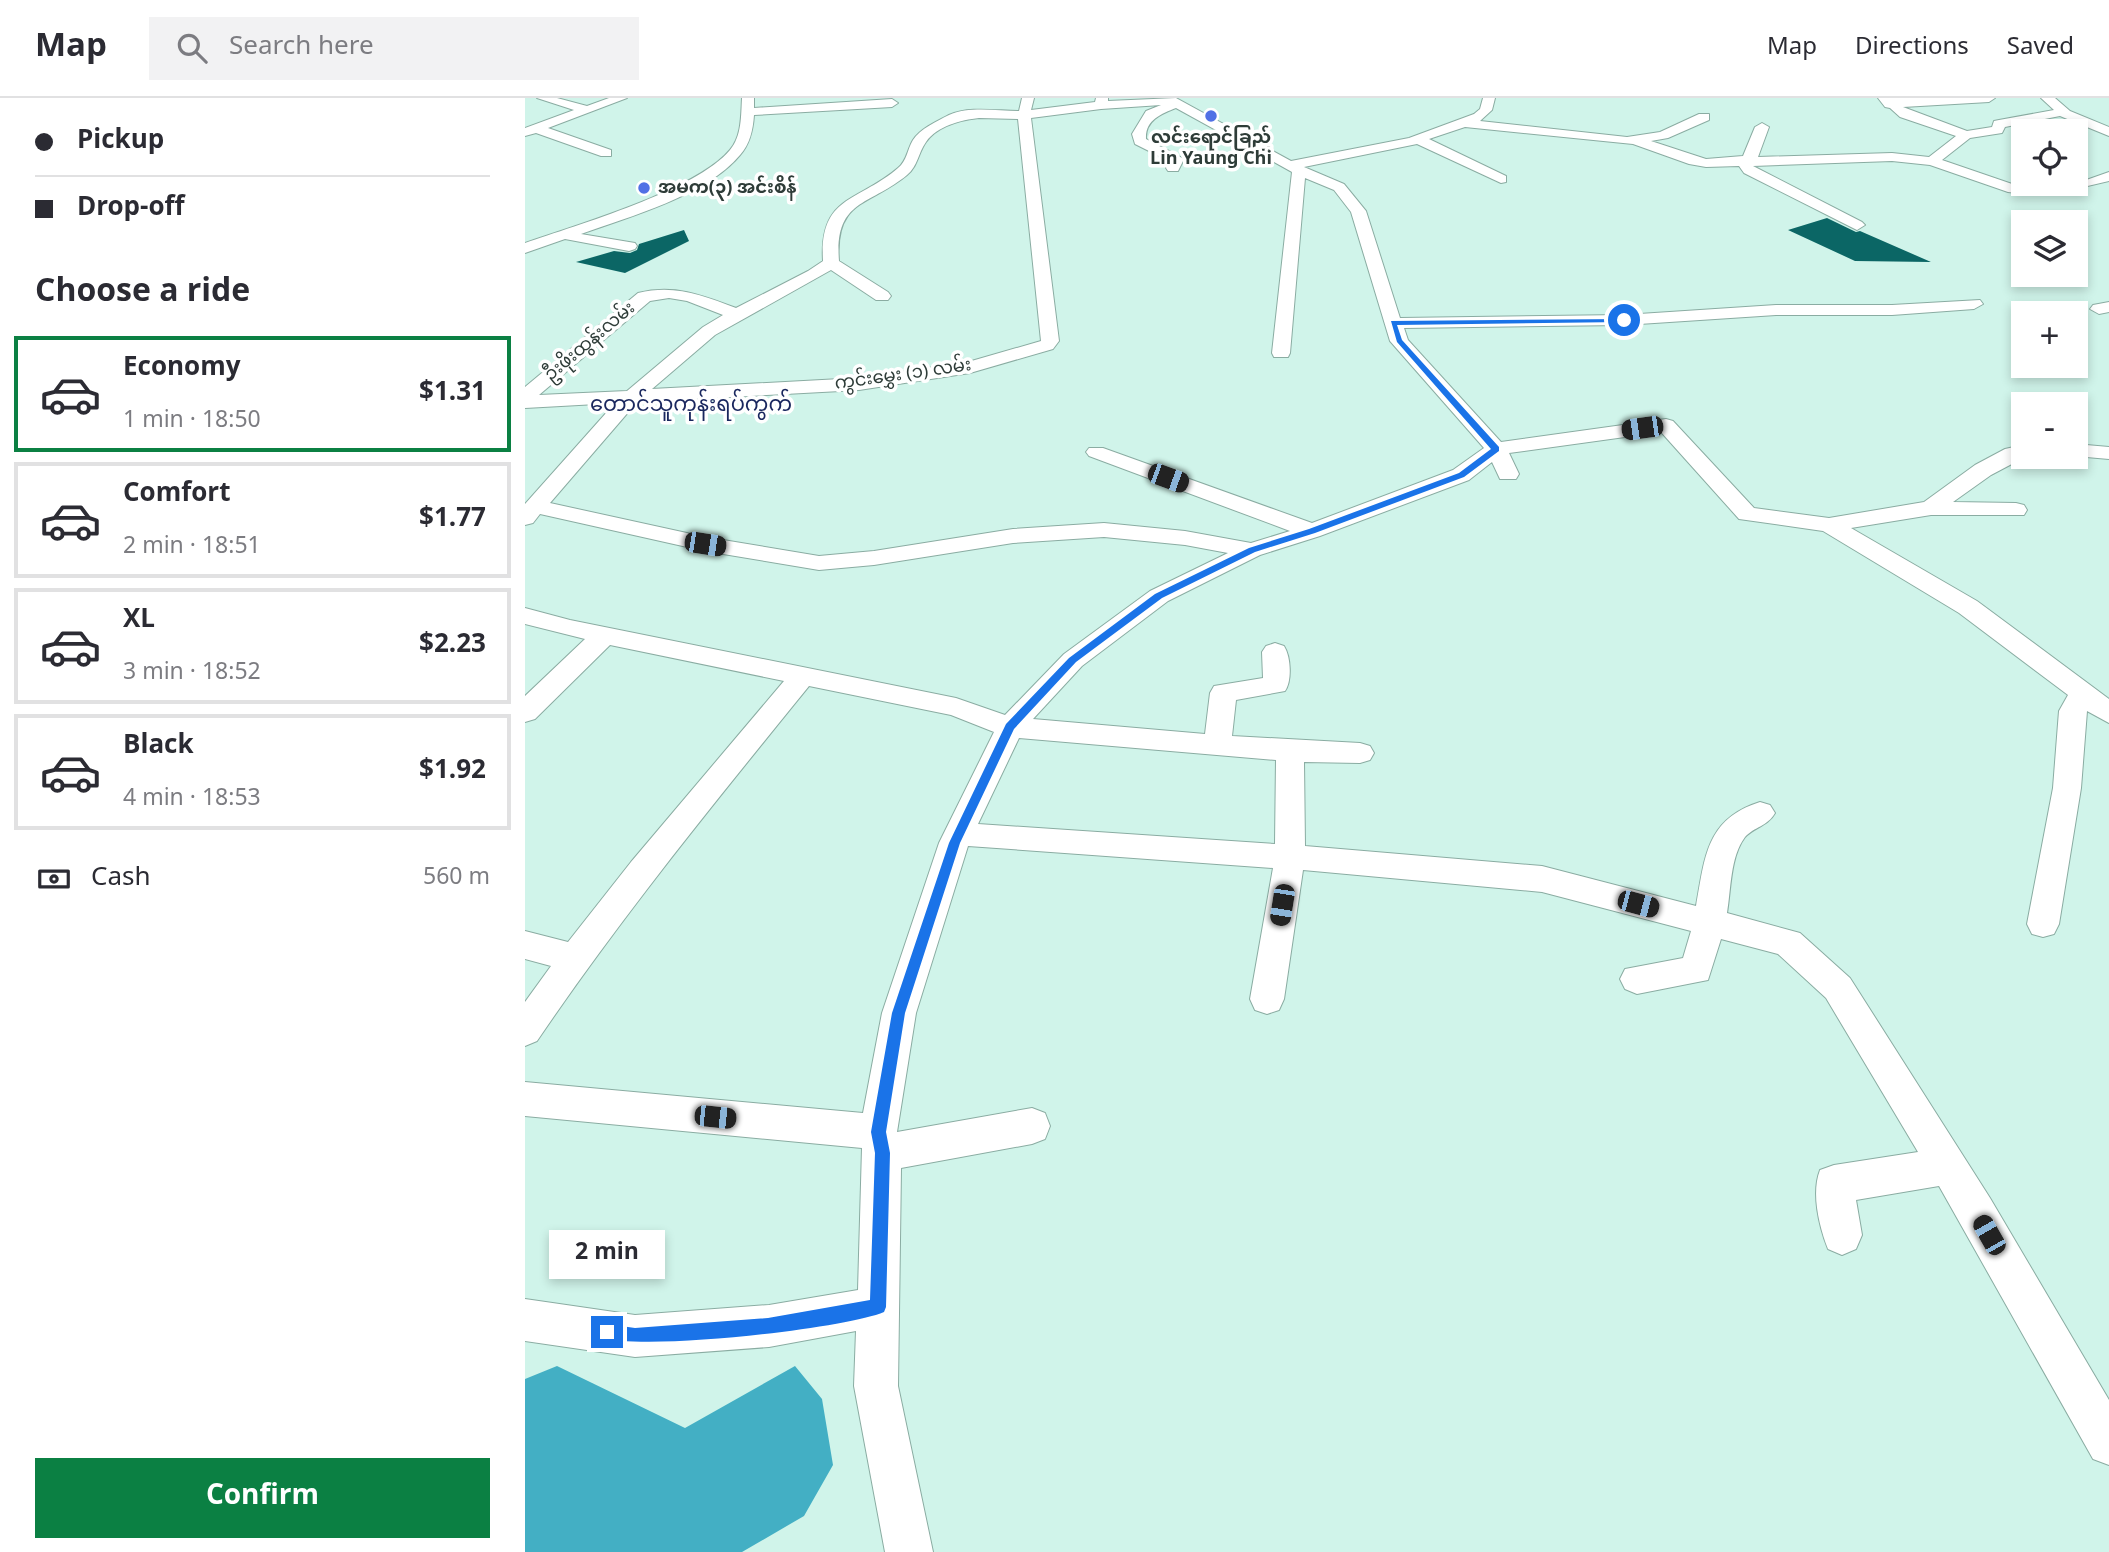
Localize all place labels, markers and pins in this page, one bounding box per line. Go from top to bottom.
marker: လင်းရောင်ခြည် Lin Yaung Chi [1203,108,1219,124]
place label: လင်းရောင်ခြည် Lin Yaung Chi [1150,119,1272,179]
place label: အမက(၃) အင်းစိန် [658,169,797,208]
marker: အမက(၃) အင်းစိန် [636,180,652,196]

